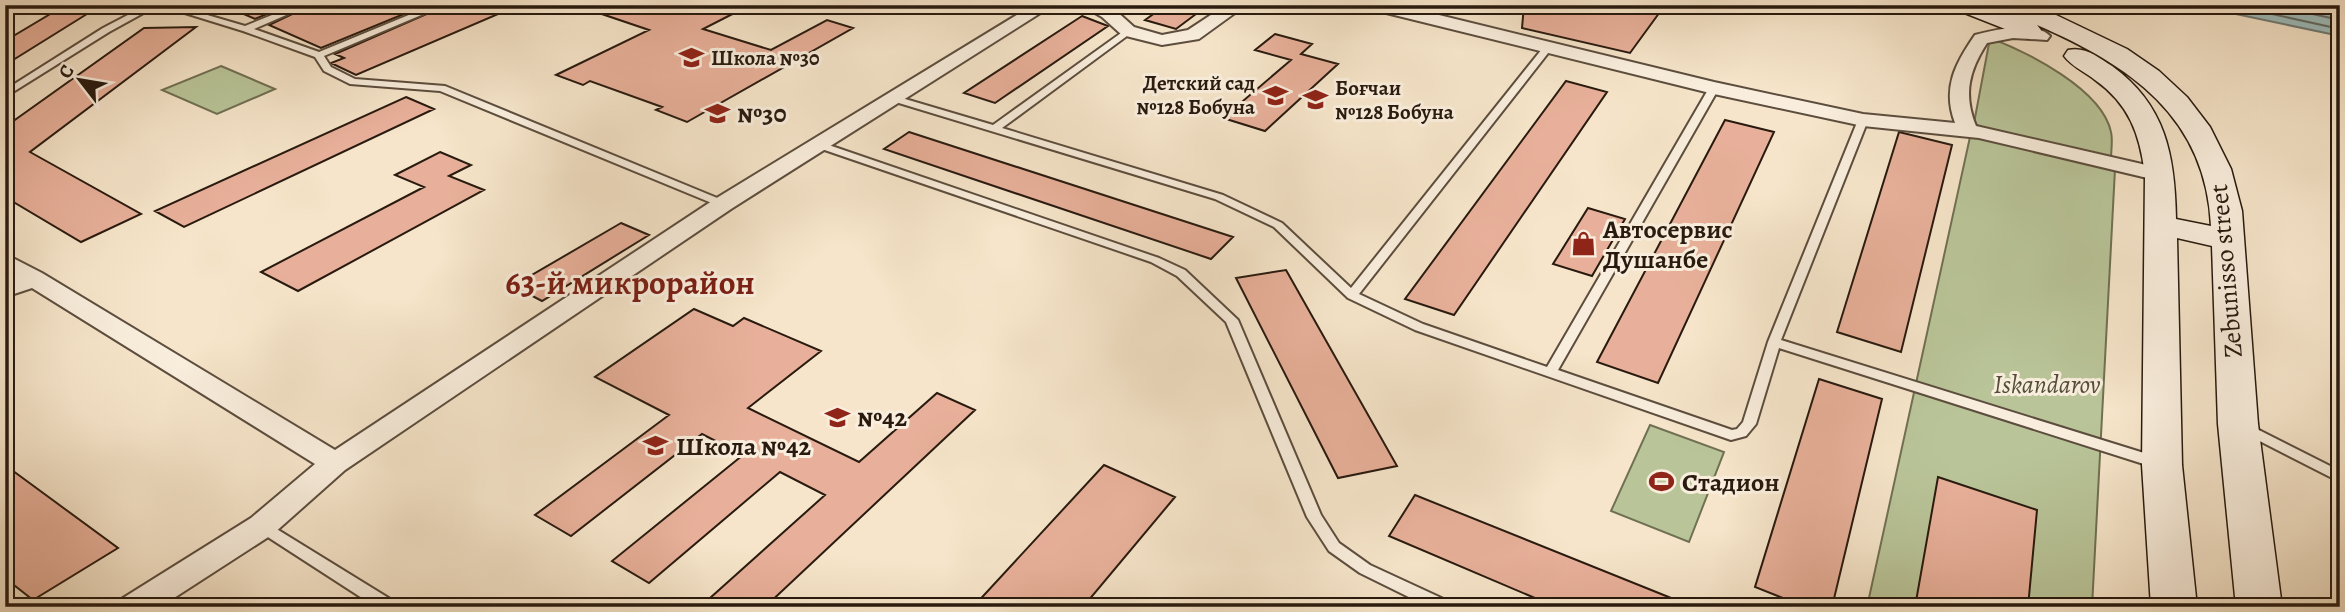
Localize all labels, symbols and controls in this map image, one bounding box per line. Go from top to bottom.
school or university icon: Школа №30 [677,44,705,72]
place label: Школа №30 [711,44,820,72]
north arrow [46,46,116,116]
text: С [52,60,80,83]
place label: Детский сад №128 Бобуна [1136,69,1255,121]
place label: Боғчаи №128 Бобуна [1335,74,1454,126]
school or university icon: Детский сад №128 Бобуна [1261,81,1289,109]
school or university icon: Боғчаи №128 Бобуна [1301,86,1329,114]
place label: №30 [737,96,787,131]
school or university icon: №30 [703,99,731,127]
street label: Zebunisso street [2201,182,2251,359]
place label: Автосервис Душанбе [1602,212,1733,277]
shop icon: Автосервис Душанбе [1569,230,1597,258]
district label: 63-й микрорайон [505,260,755,305]
park label: Iskandarov [1993,367,2101,402]
place label: №42 [857,400,908,435]
school or university icon: №42 [823,403,851,431]
place label: Школа №42 [676,429,811,464]
school or university icon: Школа №42 [642,432,670,460]
place label: Стадион [1682,465,1780,500]
sports icon: Стадион [1648,468,1676,496]

